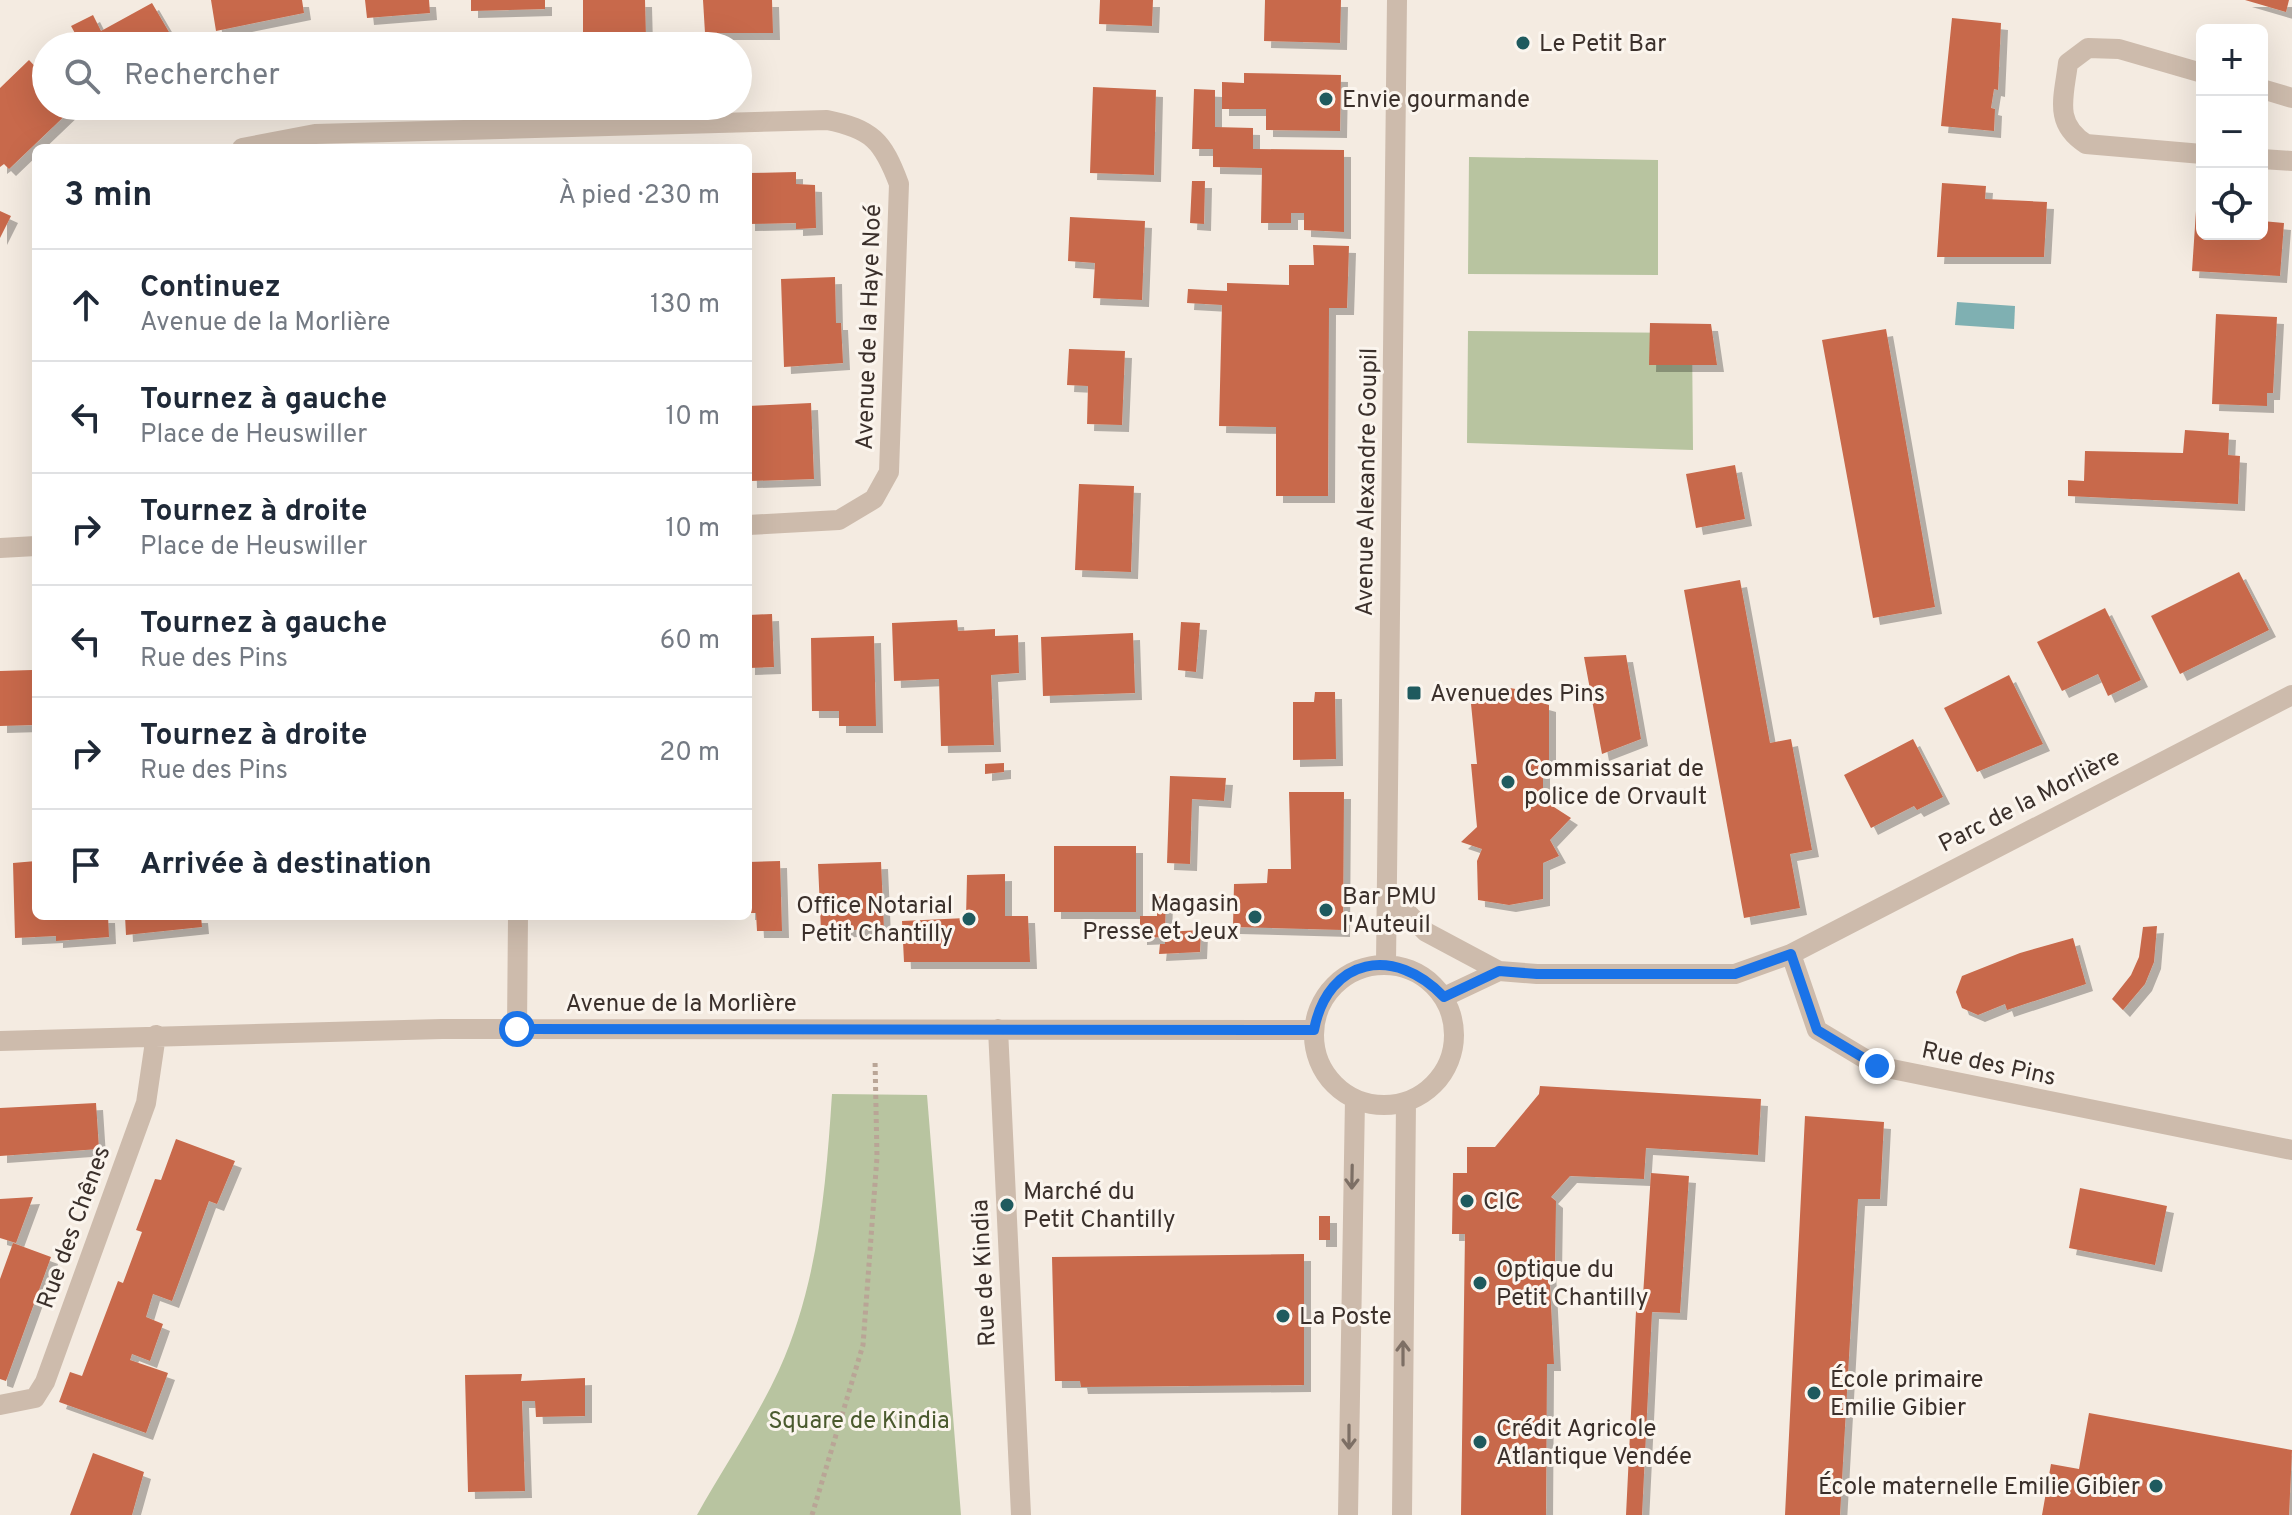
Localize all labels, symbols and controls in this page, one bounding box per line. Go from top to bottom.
map controls [2196,24,2268,240]
button: + [2196,24,2268,96]
place label: Le Petit Bar [1539,30,1666,60]
search box [32,32,752,120]
marker: Le Petit Bar [1514,34,1532,52]
icon: search [60,54,104,98]
text: Rechercher [124,58,280,95]
place label: Envie gourmande [1342,86,1530,116]
marker: Envie gourmande [1317,90,1335,108]
button: − [2196,96,2268,168]
button: locate [2196,168,2268,240]
text: 3 min [64,175,152,218]
text: À pied · 230 m [559,180,720,213]
street label: Avenue de la Haye Noé [851,204,889,451]
text: Continuez [140,270,281,307]
icon: ahead [64,283,108,327]
text: 130 m [650,289,720,322]
text: Avenue de la Morlière [140,307,391,340]
street label: Avenue Alexandre Goupil [1351,347,1385,617]
text: Tournez à gauche [140,382,387,419]
icon: left [64,395,108,439]
text: 10 m [665,401,720,434]
text: Place de Heuswiller [140,419,367,452]
text: Tournez à droite [140,494,368,531]
icon: right [64,507,108,551]
text: 10 m [665,513,720,546]
text: Place de Heuswiller [140,531,367,564]
text: Tournez à gauche [140,606,387,643]
icon: left [64,619,108,663]
text: 60 m [660,625,720,658]
text: Rue des Pins [140,643,288,676]
place label: Avenue des Pins [1430,680,1605,710]
marker: Avenue des Pins [1405,684,1423,702]
text: Tournez à droite [140,718,368,755]
icon: right [64,731,108,775]
text: 20 m [659,737,720,770]
street label: Parc de la Morlière [1934,743,2126,860]
text: Rue des Pins [140,755,288,788]
place label: Commissariat de police de Orvault [1524,755,1707,813]
marker: Commissariat de police de Orvault [1499,773,1517,791]
icon: arrive [64,843,108,887]
text: Arrivée à destination [140,847,432,884]
place label: Bar PMU l'Auteuil [1342,883,1437,941]
place label: Magasin Presse et Jeux [1082,890,1239,948]
place label: Office Notarial Petit Chantilly [796,892,953,950]
marker: Bar PMU l'Auteuil [1317,901,1335,919]
marker: Magasin Presse et Jeux [1246,908,1264,926]
marker: Office Notarial Petit Chantilly [960,910,978,928]
street label: Avenue de la Morlière [565,990,797,1020]
route start [499,1011,535,1047]
street label: Rue des Pins [1919,1036,2059,1094]
route end [1859,1048,1895,1084]
street label: Rue des Chênes [32,1142,118,1313]
one-way arrow [1345,1163,1360,1190]
place label: Marché du Petit Chantilly [1023,1178,1175,1236]
place label: CIC [1483,1188,1521,1218]
marker: CIC [1458,1192,1476,1210]
marker: Marché du Petit Chantilly [998,1196,1016,1214]
street label: Rue de Kindia [966,1198,1004,1347]
place label: Optique du Petit Chantilly [1496,1256,1648,1314]
marker: Optique du Petit Chantilly [1471,1274,1489,1292]
place label: La Poste [1299,1303,1392,1333]
marker: La Poste [1274,1307,1292,1325]
one-way arrow [1396,1340,1411,1367]
place label: École primaire Emilie Gibier [1830,1364,1984,1424]
marker: École primaire Emilie Gibier [1805,1384,1823,1402]
park label: Square de Kindia [768,1407,950,1437]
place label: Crédit Agricole Atlantique Vendée [1496,1415,1692,1473]
one-way arrow [1341,1423,1357,1450]
marker: Crédit Agricole Atlantique Vendée [1471,1433,1489,1451]
place label: École maternelle Emilie Gibier [1818,1471,2140,1503]
marker: École maternelle Emilie Gibier [2147,1477,2165,1495]

